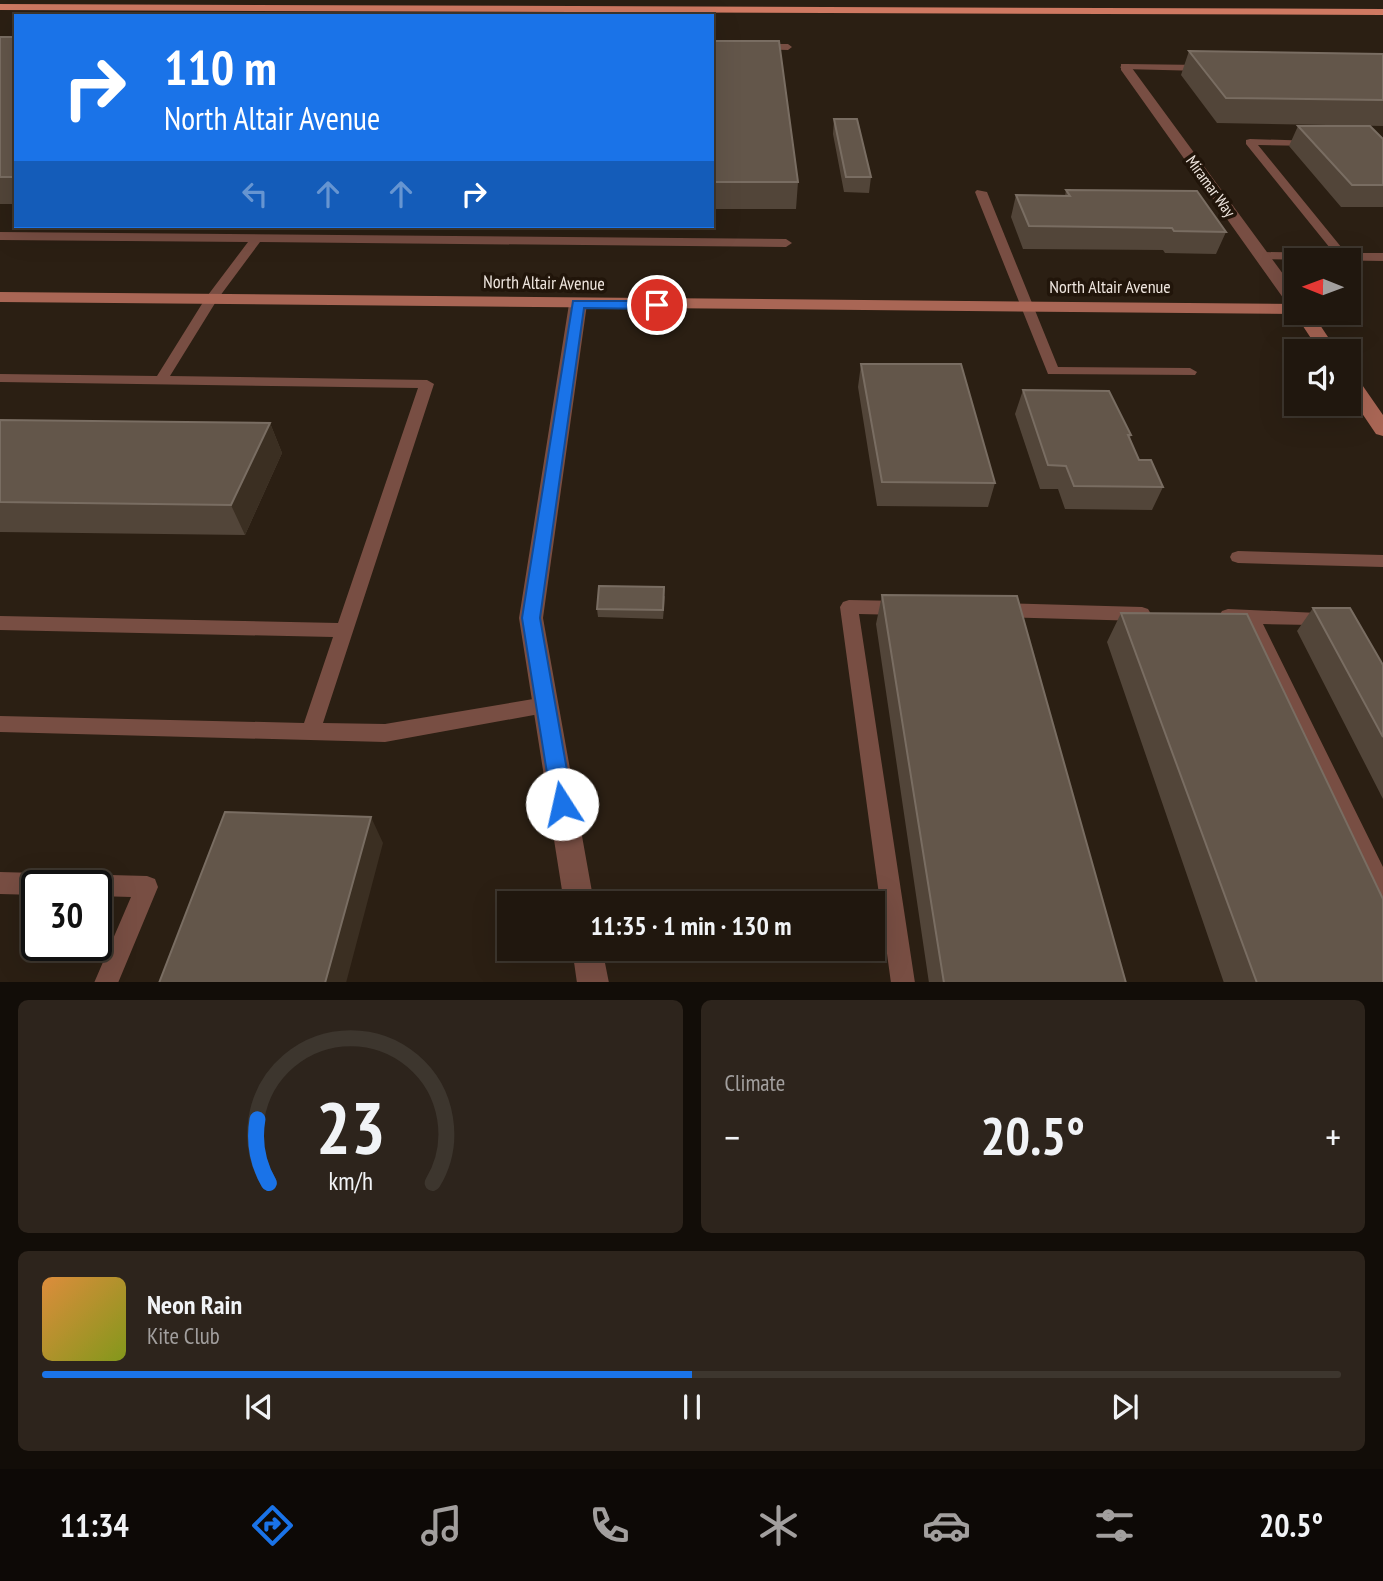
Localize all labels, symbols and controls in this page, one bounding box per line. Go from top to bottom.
text: 110 m [164,35,277,99]
icon: right [49,42,140,133]
text: North Altair Avenue [164,97,380,139]
street label: Miramar Way [1182,151,1240,221]
icon: left [236,175,274,213]
icon: ahead [309,175,347,213]
icon: ahead [382,175,420,213]
icon: right [455,175,493,213]
north arrow [1284,248,1362,326]
map controls [1284,248,1361,416]
street label: North Altair Avenue [483,270,605,295]
pin [627,275,687,335]
street label: North Altair Avenue [1049,275,1171,298]
icon: arrive [638,286,676,324]
button: sound [1284,339,1361,416]
position arrow [525,767,599,841]
speed limit sign: 30 [21,870,112,961]
text: 11:35 · 1 min · 130 m [591,909,791,942]
text: Climate [725,1068,785,1097]
text: 23 [315,1079,385,1173]
text: 20.5° [980,1102,1085,1169]
text: − [725,1112,740,1161]
text: + [1325,1112,1341,1161]
text: km/h [328,1164,372,1196]
text: Neon Rain [147,1288,242,1321]
text: Kite Club [147,1321,220,1350]
icon: previous [240,1388,278,1426]
icon: pause [673,1388,711,1426]
icon: next [1106,1388,1144,1426]
icon: directions [248,1501,297,1550]
icon: music [417,1501,466,1550]
icon: phone [585,1501,634,1550]
icon: climate [754,1501,803,1550]
icon: car [922,1501,971,1550]
icon: filters [1090,1501,1139,1550]
text: 11:34 [60,1504,129,1546]
text: 20.5° [1259,1504,1323,1546]

